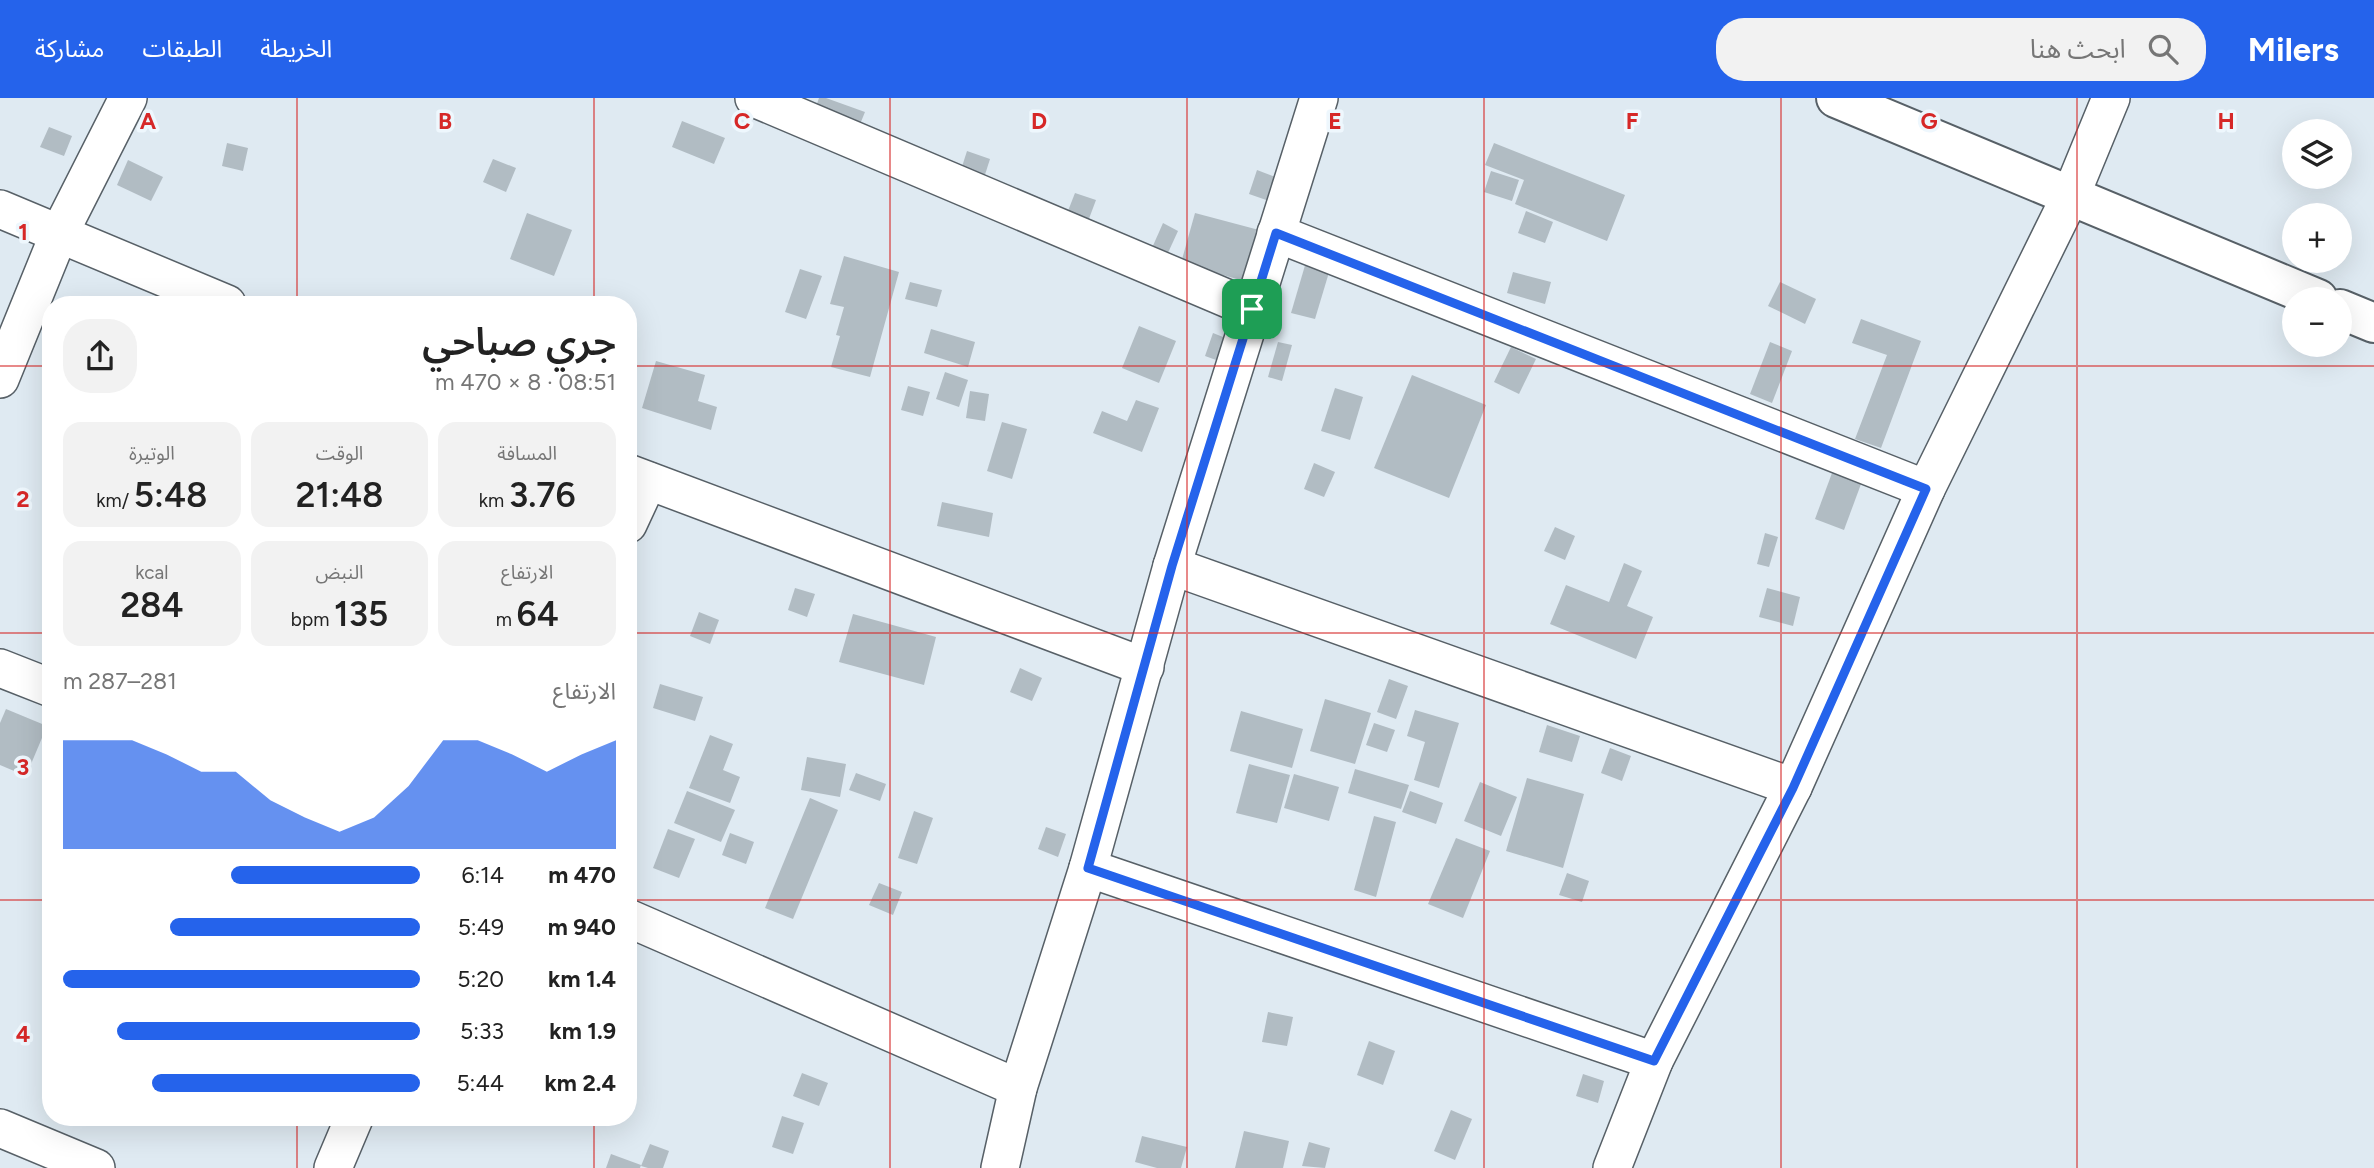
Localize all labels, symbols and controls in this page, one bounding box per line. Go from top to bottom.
search box [1716,18,2206,81]
icon: search [2144,30,2182,68]
text: Milers [2248,30,2339,69]
text: ابحث هنا [2030,33,2126,65]
text: مشاركة [35,34,104,63]
text: الطبقات [142,34,222,63]
text: الخريطة [260,34,332,63]
text: A [140,107,157,135]
text: B [438,107,452,135]
text: C [734,107,751,135]
text: D [1031,107,1047,135]
text: E [1328,107,1342,135]
text: F [1626,107,1639,135]
text: G [1920,107,1938,135]
text: H [2217,107,2235,135]
map controls [2282,119,2352,357]
button: layers [2282,119,2352,189]
button: + [2282,203,2352,273]
text: 1 [18,218,28,246]
pin [1222,279,1282,339]
button: − [2282,287,2352,357]
icon: arrive [1233,290,1271,328]
button: share [63,319,137,393]
text: جري صباحي [422,319,616,365]
text: 08:51 · 8 × 470 m [435,368,616,396]
text: الوتيرة [129,442,175,465]
text: الوقت [316,442,363,465]
text: المسافة [497,442,557,465]
text: 5:48 [134,474,207,516]
text: 21:48 [296,474,383,516]
text: 3.76 [509,474,576,516]
text: 2 [16,485,30,513]
text: /km [96,489,134,512]
text: km [479,489,509,512]
text: kcal [135,561,168,584]
text: النبض [315,561,364,584]
text: الارتفاع [501,561,553,584]
text: 284 [120,584,184,626]
text: 135 [334,593,388,635]
text: 64 [517,593,559,635]
text: bpm [291,608,334,631]
text: m [496,608,517,631]
text: 281–287 m [63,667,177,695]
text: الارتفاع [553,677,616,705]
text: 3 [17,753,29,781]
text: 6:14 [461,861,504,889]
text: 470 m [548,861,616,889]
text: 5:49 [458,913,504,941]
text: 940 m [548,913,616,941]
text: 5:20 [457,965,504,993]
text: 1.4 km [548,965,616,993]
text: 5:33 [460,1017,504,1045]
text: 1.9 km [549,1017,616,1045]
text: 4 [16,1020,30,1048]
text: 5:44 [456,1069,504,1097]
text: 2.4 km [544,1069,616,1097]

